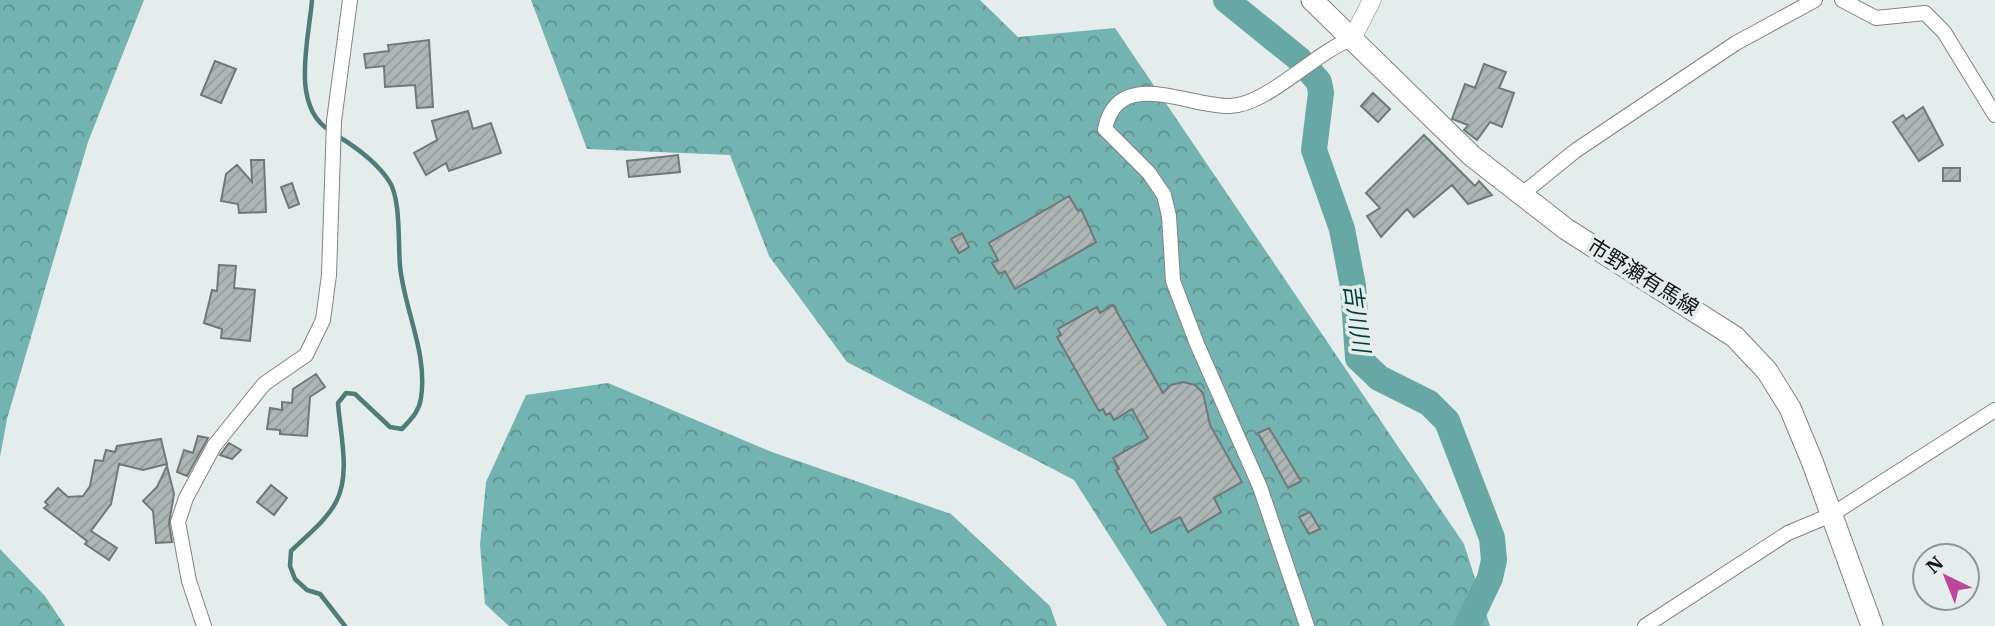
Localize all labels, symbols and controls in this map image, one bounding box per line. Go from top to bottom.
street label: 市野瀬有馬線 [1583,231,1704,321]
water label: 吉川川 [1338,282,1378,357]
north arrow [1911,542,1981,612]
text: N [1921,551,1948,578]

